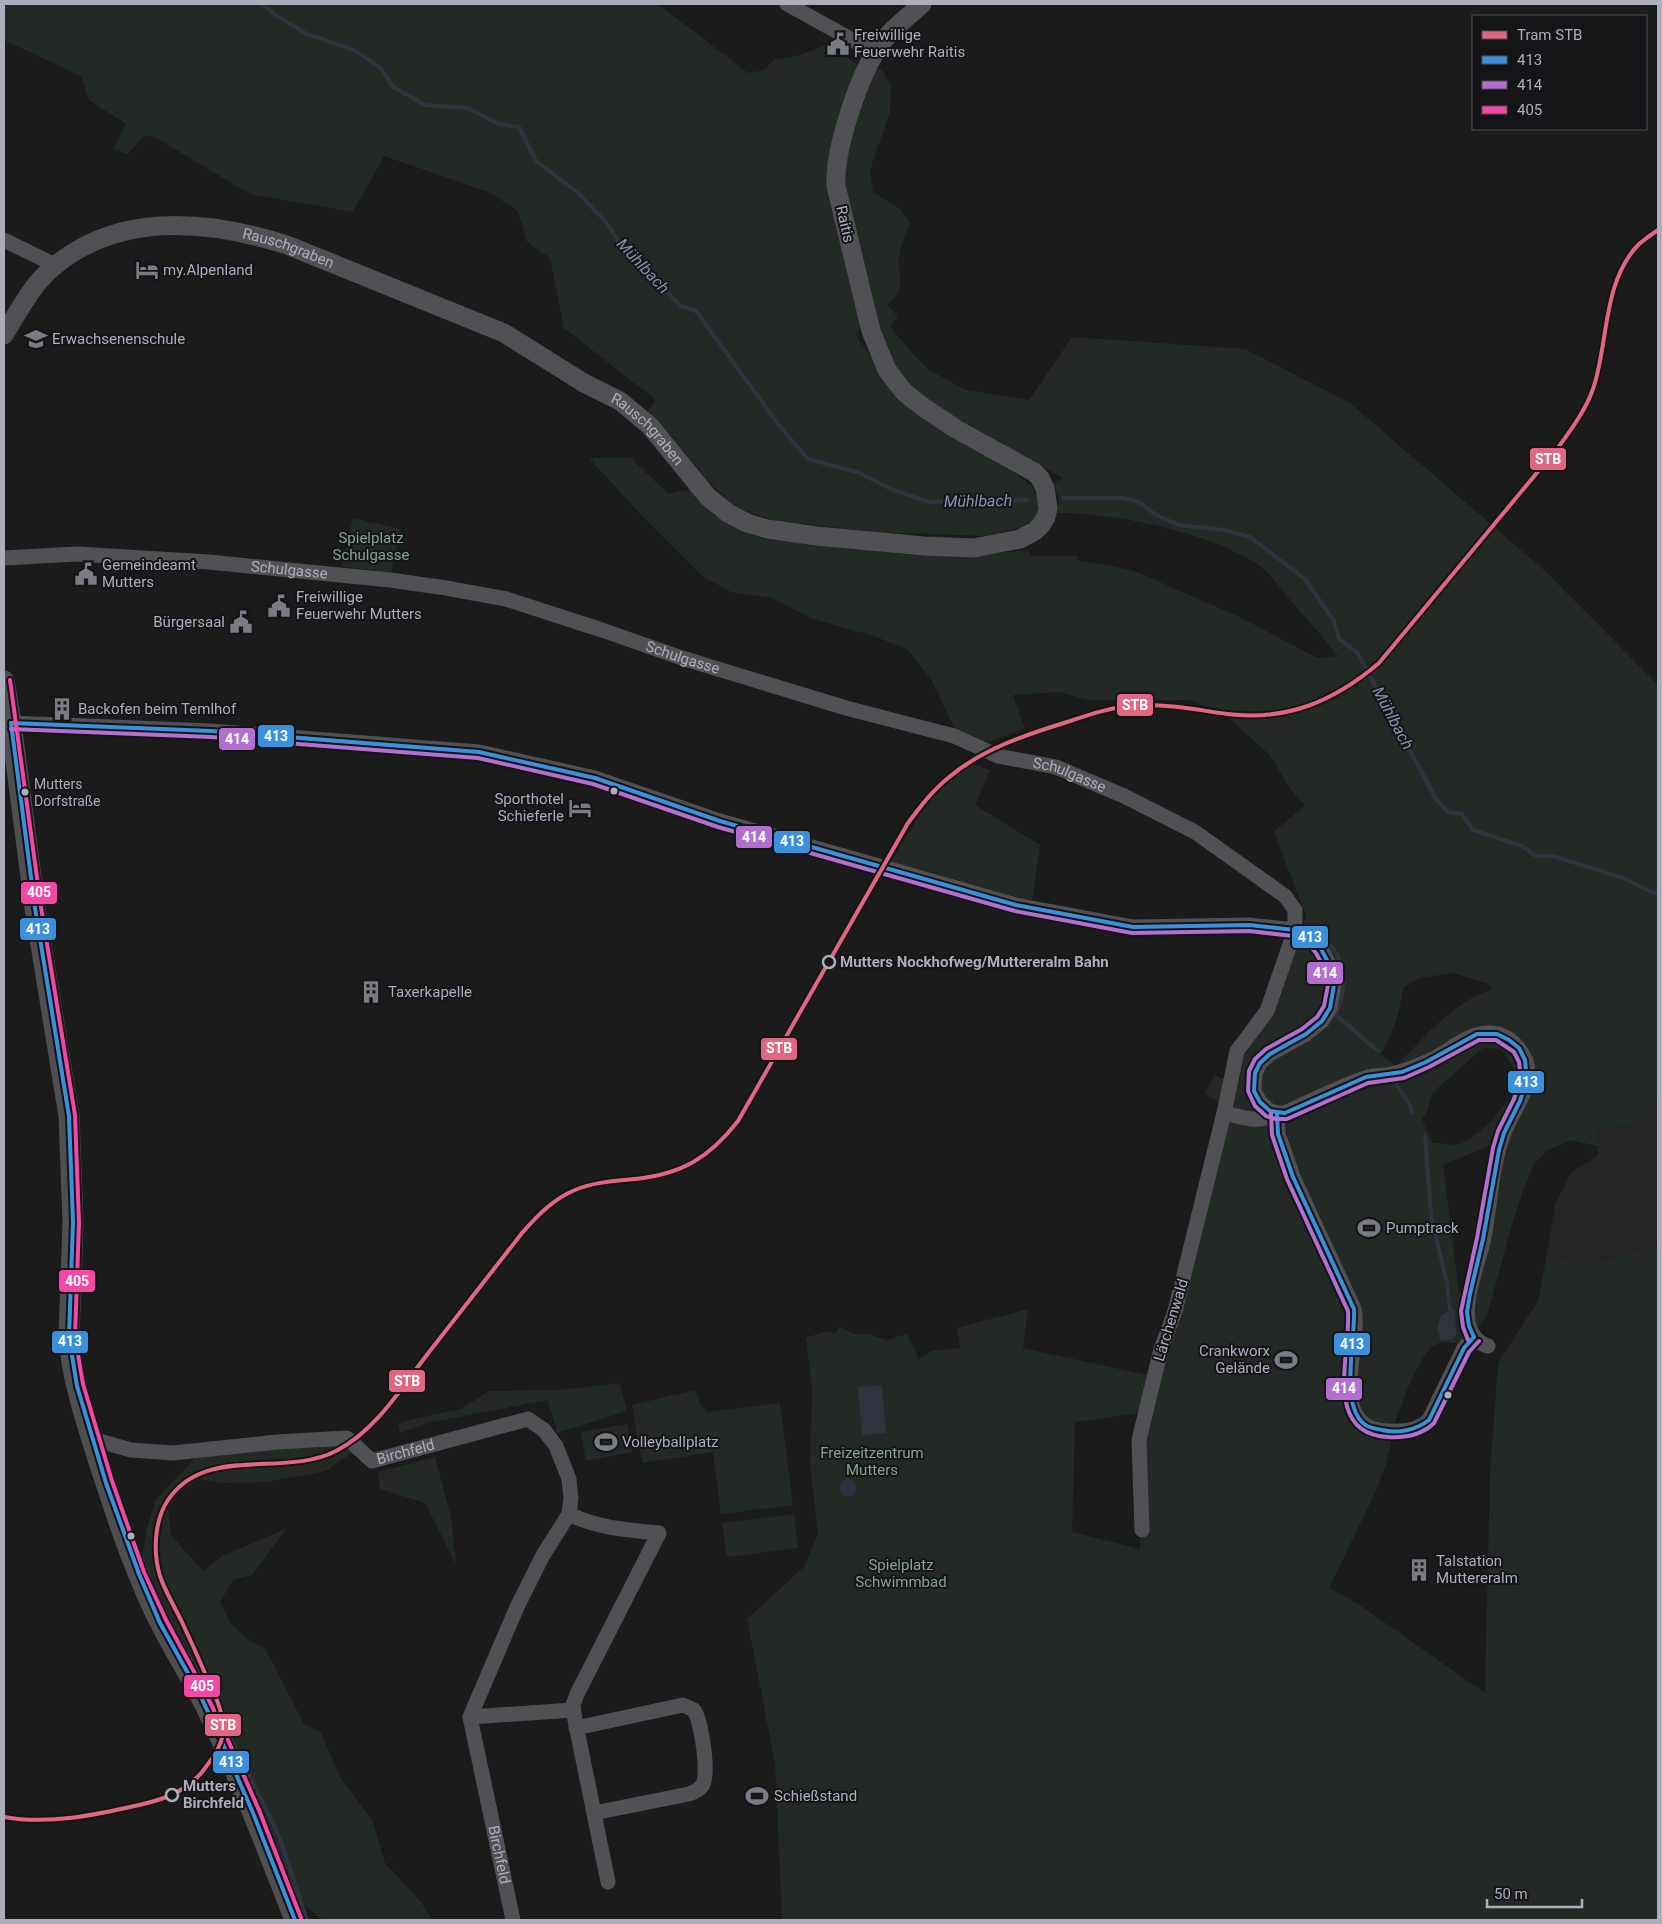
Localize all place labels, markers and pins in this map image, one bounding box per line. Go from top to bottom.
place label: Freiwillige Feuerwehr Raitis [854,26,965,61]
public building icon: Freiwillige Feuerwehr Raitis [825,31,851,57]
hotel icon: my.Alpenland [134,257,160,283]
place label: my.Alpenland [163,261,253,279]
school or university icon: Erwachsenenschule [23,326,49,352]
place label: Erwachsenenschule [52,330,185,348]
place label: Gemeindeamt Mutters [102,556,196,591]
public building icon: Gemeindeamt Mutters [73,561,99,587]
place label: Freiwillige Feuerwehr Mutters [296,588,422,623]
public building icon: Freiwillige Feuerwehr Mutters [266,593,292,619]
public building icon: Bürgersaal [228,609,254,635]
place label: Bürgersaal [153,613,225,631]
building icon: Backofen beim Temlhof [49,696,75,722]
place label: Backofen beim Temlhof [78,700,237,718]
place label: Mutters Dorfstraße [34,776,101,809]
unlabelled marker [609,786,619,796]
marker: Mutters Dorfstraße [20,787,30,797]
place label: Sporthotel Schieferle [494,790,564,825]
hotel icon: Sporthotel Schieferle [567,795,593,821]
place label: Mutters Nockhofweg/Muttereralm Bahn [840,953,1109,971]
marker: Mutters Nockhofweg/Muttereralm Bahn [822,955,836,969]
building icon: Taxerkapelle [358,979,384,1005]
place label: Taxerkapelle [388,983,472,1001]
sports icon: Pumptrack [1356,1215,1382,1241]
place label: Pumptrack [1386,1219,1459,1237]
place label: Crankworx Gelände [1199,1342,1271,1377]
sports icon: Crankworx Gelände [1273,1347,1299,1373]
unlabelled marker [1443,1390,1453,1400]
sports icon: Volleyballplatz [593,1429,619,1455]
place label: Volleyballplatz [622,1433,718,1451]
unlabelled marker [126,1531,136,1541]
place label: Talstation Muttereralm [1436,1552,1518,1587]
building icon: Talstation Muttereralm [1406,1557,1432,1583]
place label: Mutters Birchfeld [183,1777,244,1812]
sports icon: Schießstand [744,1783,770,1809]
place label: Schießstand [774,1787,857,1805]
marker: Mutters Birchfeld [165,1788,179,1802]

